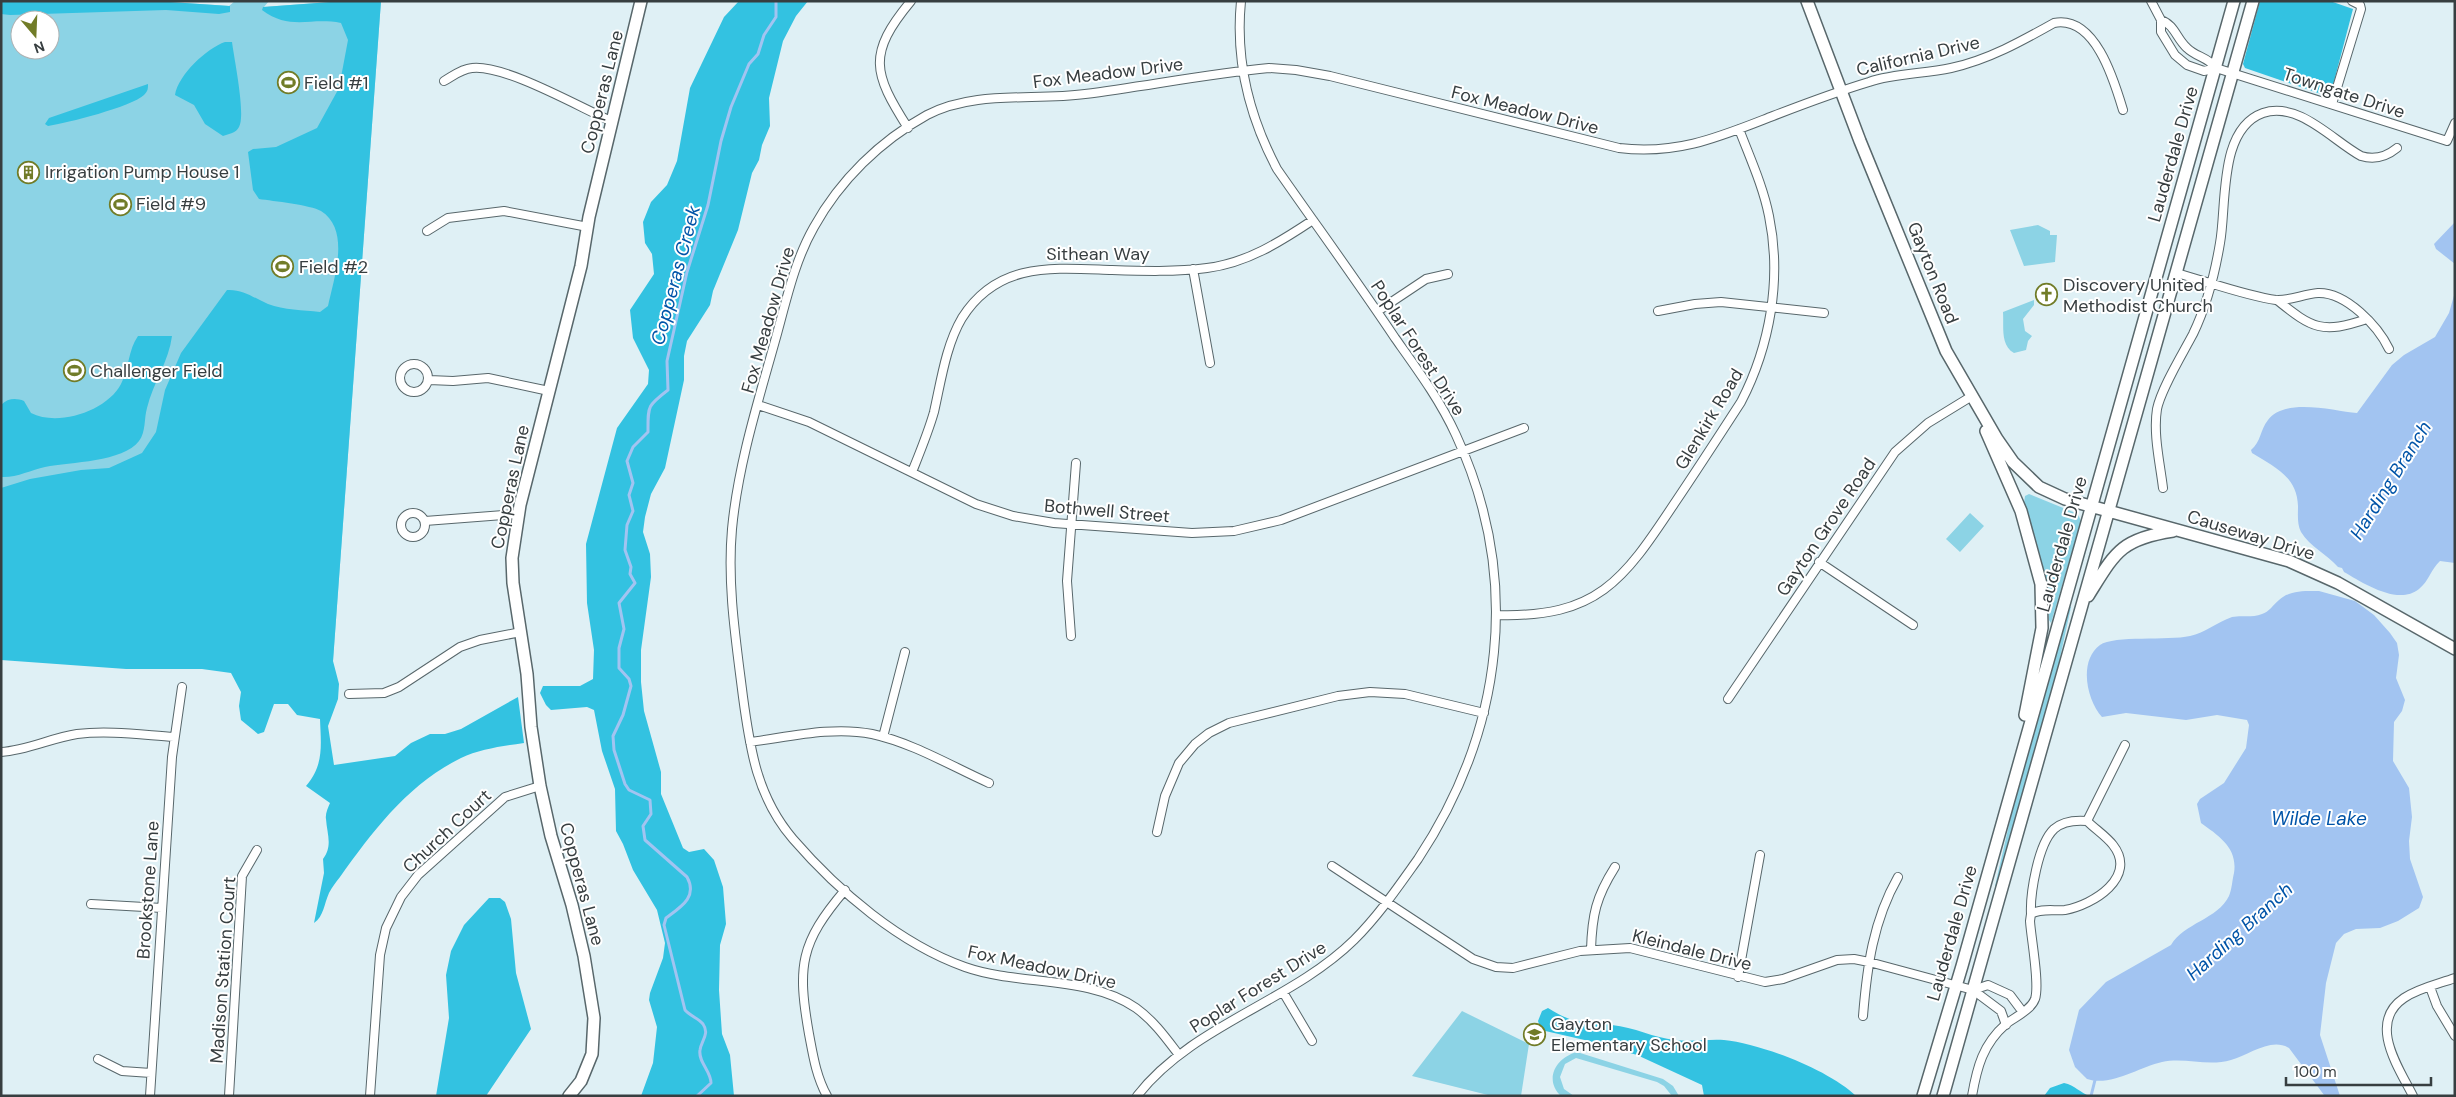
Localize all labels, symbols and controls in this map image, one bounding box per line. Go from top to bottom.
north arrow [10,10,60,60]
street label: Copperas Lane [575,28,629,156]
street label: California Drive [1854,30,1982,82]
text: N [31,37,47,57]
street label: Fox Meadow Drive [1032,52,1184,94]
street label: Towngate Drive [2280,62,2408,124]
sports icon: Field #1 [276,71,300,95]
place label: Field #1 [304,71,368,95]
street label: Fox Meadow Drive [1449,80,1601,140]
street label: Lauderdale Drive [2142,83,2204,225]
building icon: Irrigation Pump House 1 [17,160,41,184]
place label: Irrigation Pump House 1 [45,160,239,184]
sports icon: Field #9 [108,192,132,216]
place label: Field #9 [136,192,206,216]
water label: Copperas Creek [645,202,706,348]
street label: Gayton Road [1902,219,1964,327]
street label: Sithean Way [1046,242,1150,266]
street label: Fox Meadow Drive [736,244,800,396]
sports icon: Field #2 [271,255,295,279]
place label: Field #2 [299,255,368,279]
place label: Discovery United Methodist Church [2063,273,2213,318]
street label: Poplar Forest Drive [1365,276,1471,420]
church icon: Discovery United Methodist Church [2035,283,2059,307]
sports icon: Challenger Field [62,359,86,383]
place label: Challenger Field [90,359,222,383]
street label: Glenkirk Road [1669,364,1749,474]
water label: Harding Branch [2344,416,2437,544]
street label: Copperas Lane [485,423,535,551]
street label: Gayton Grove Road [1771,453,1881,601]
street label: Lauderdale Drive [2031,473,2093,615]
street label: Bothwell Street [1043,494,1171,528]
street label: Causeway Drive [2184,504,2318,566]
street label: Church Court [398,784,496,878]
water label: Wilde Lake [2271,806,2367,831]
street label: Brookstone Lane [131,820,165,960]
street label: Copperas Lane [554,820,610,948]
street label: Lauderdale Drive [1921,862,1983,1004]
street label: Madison Station Court [205,876,241,1064]
water label: Harding Branch [2181,877,2298,986]
street label: Kleindale Drive [1630,924,1754,976]
street label: Poplar Forest Drive [1185,935,1331,1039]
street label: Fox Meadow Drive [966,940,1118,994]
place label: Gayton Elementary School [1551,1012,1707,1057]
school or university icon: Gayton Elementary School [1523,1022,1547,1046]
scale bar [2286,1054,2431,1086]
text: 100 m [2294,1062,2337,1082]

